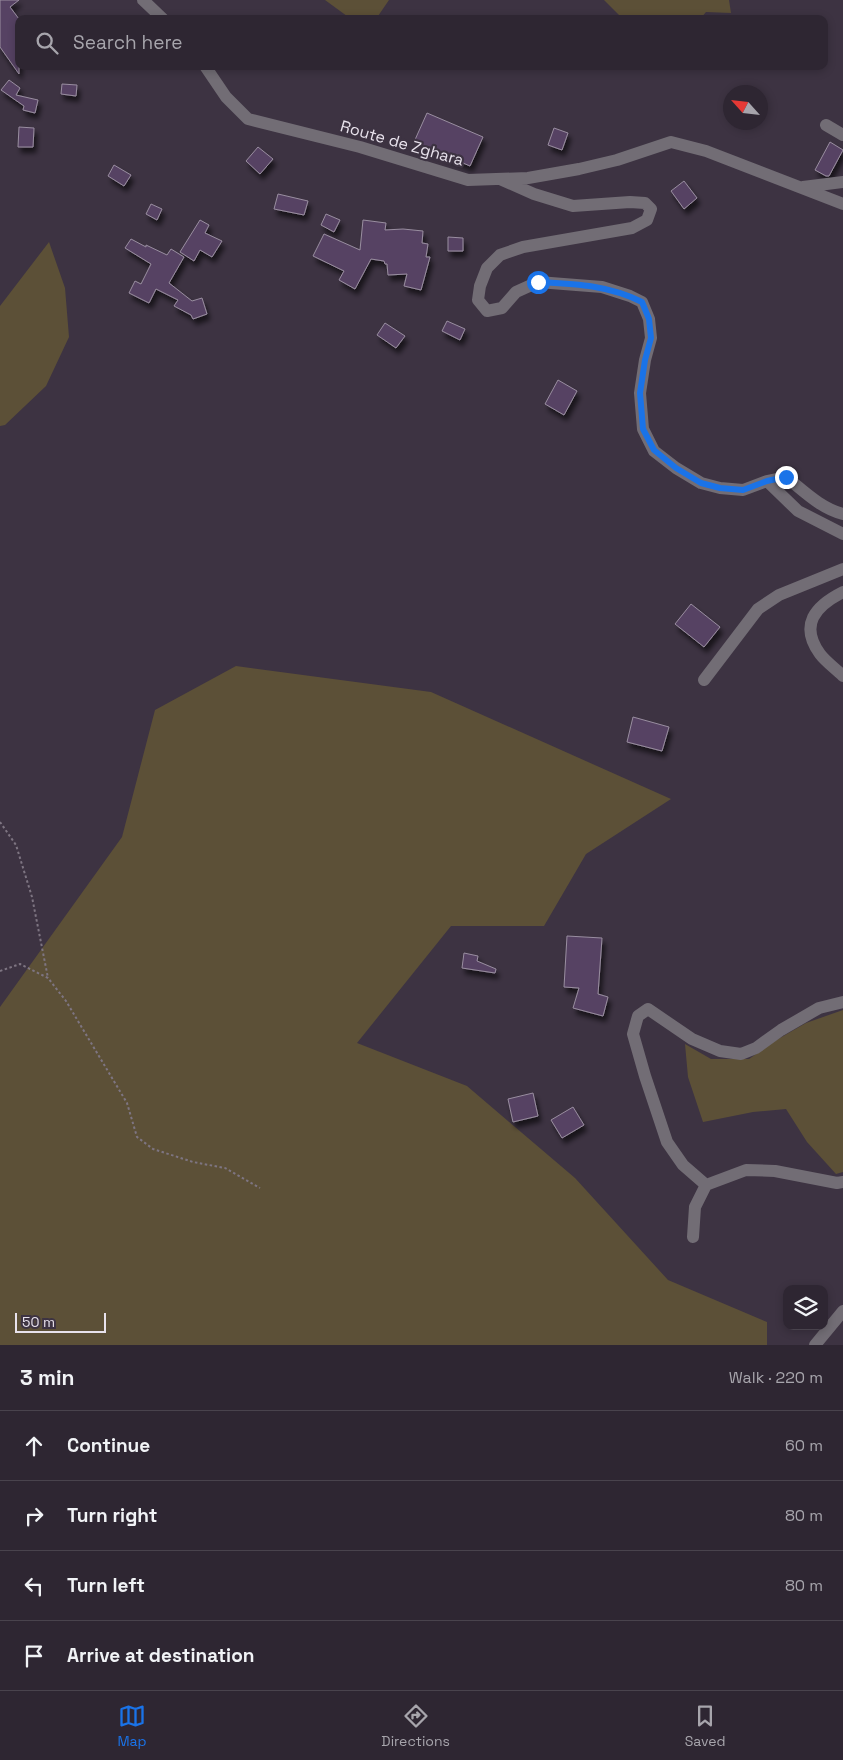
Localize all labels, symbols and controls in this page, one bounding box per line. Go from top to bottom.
search box [15,15,828,70]
icon: search [33,29,61,57]
text: Search here [73,30,183,55]
north arrow [723,85,768,130]
street label: Route de Zghara [338,115,466,171]
route start [527,271,550,294]
route end [775,466,798,489]
map controls [783,1285,828,1330]
button: layers [783,1285,828,1330]
scale bar [15,1310,106,1333]
text: 50 m [22,1313,55,1331]
text: 3 min [20,1364,75,1391]
text: Walk · 220 m [729,1367,823,1388]
icon: ahead [20,1432,48,1460]
text: Continue [67,1433,150,1458]
text: 60 m [785,1435,823,1456]
icon: right [20,1502,48,1530]
text: Turn right [67,1503,157,1528]
text: 80 m [785,1505,823,1526]
icon: left [20,1572,48,1600]
text: Turn left [67,1573,145,1598]
text: 80 m [785,1575,823,1596]
icon: arrive [20,1642,48,1670]
text: Arrive at destination [67,1643,255,1668]
tab: Map [117,1702,147,1750]
tab: Directions [381,1702,450,1750]
tab: Saved [685,1702,726,1750]

